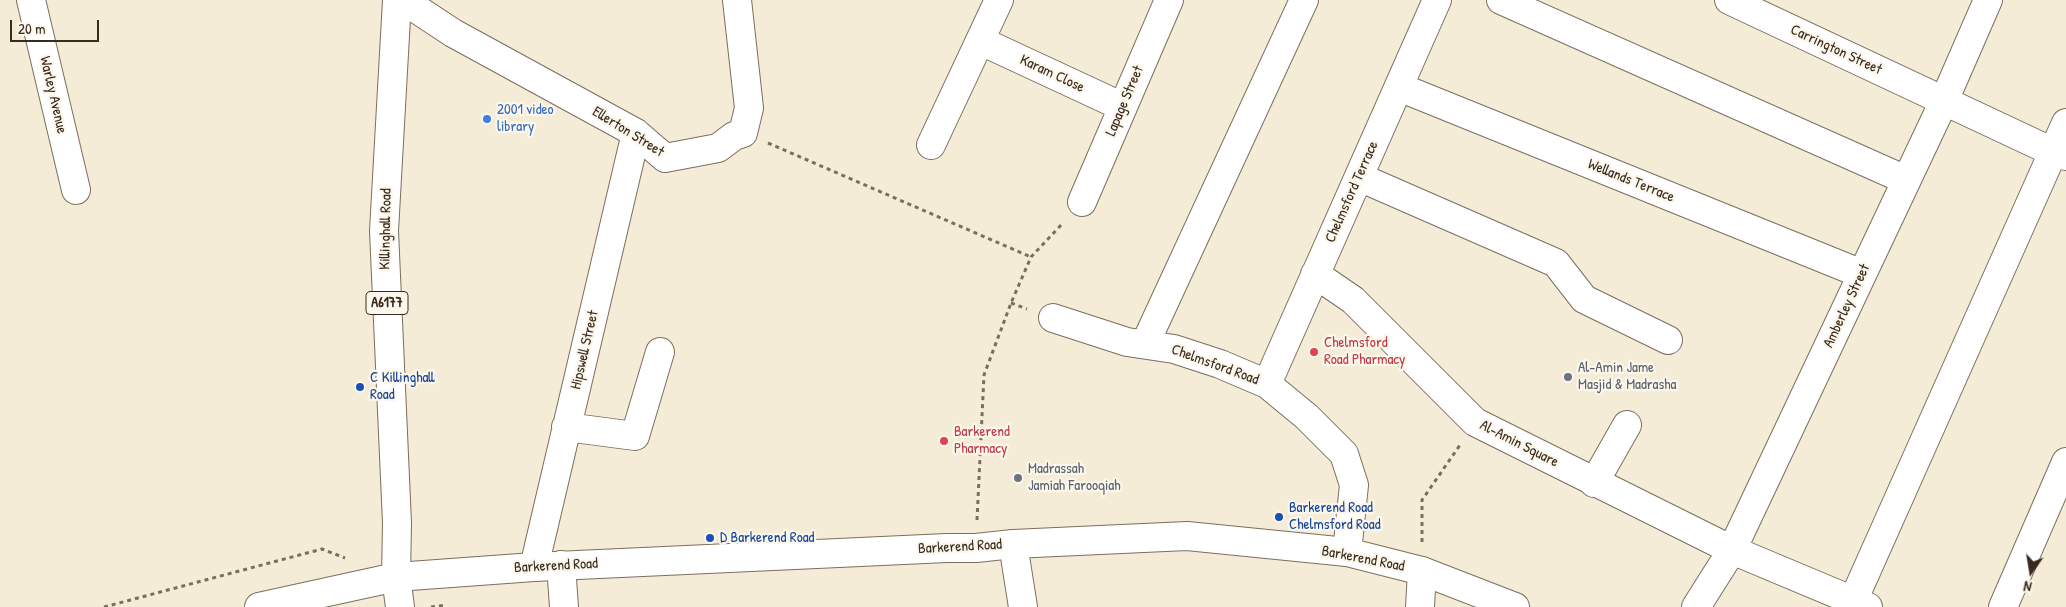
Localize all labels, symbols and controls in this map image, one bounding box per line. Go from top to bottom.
scale bar [12,10,101,42]
text: 20 m [18,18,45,39]
street label: Carrington Street [1787,21,1885,79]
street label: Karam Close [1017,51,1087,97]
street label: Warley Avenue [35,55,71,135]
street label: Lapage Street [1102,63,1148,139]
place label: 2001 video library [497,101,554,136]
street label: Ellerton Street [589,103,667,161]
marker: 2001 video library [481,113,493,125]
street label: Chelmsford Terrace [1322,138,1382,246]
street label: Wellands Terrace [1585,155,1677,207]
street label: Killinghall Road [376,188,396,270]
street label: Amberley Street [1820,261,1874,351]
road number: A6177 [366,292,408,314]
street label: Hipswell Street [567,309,603,391]
place label: Chelmsford Road Pharmacy [1324,334,1405,369]
street label: Chelmsford Road [1169,341,1261,389]
marker: Chelmsford Road Pharmacy [1308,346,1320,358]
place label: Al-Amin Jame Masjid & Madrasha [1578,359,1676,394]
place label: C Killinghall Road [370,369,435,404]
marker: Al-Amin Jame Masjid & Madrasha [1562,371,1574,383]
marker: C Killinghall Road [354,381,366,393]
street label: Al-Amin Square [1477,416,1561,472]
place label: Barkerend Pharmacy [954,423,1010,458]
marker: Barkerend Pharmacy [938,435,950,447]
place label: Madrassah Jamiah Farooqiah [1028,460,1120,495]
marker: Madrassah Jamiah Farooqiah [1012,472,1024,484]
place label: Barkerend Road Chelmsford Road [1289,499,1381,534]
marker: Barkerend Road Chelmsford Road [1273,511,1285,523]
place label: D Barkerend Road [720,529,814,547]
marker: D Barkerend Road [704,532,716,544]
street label: Barkerend Road [918,536,1002,558]
street label: Barkerend Road [1320,542,1406,576]
north arrow [2006,547,2056,597]
street label: Barkerend Road [514,555,598,577]
text: N [2022,577,2033,597]

